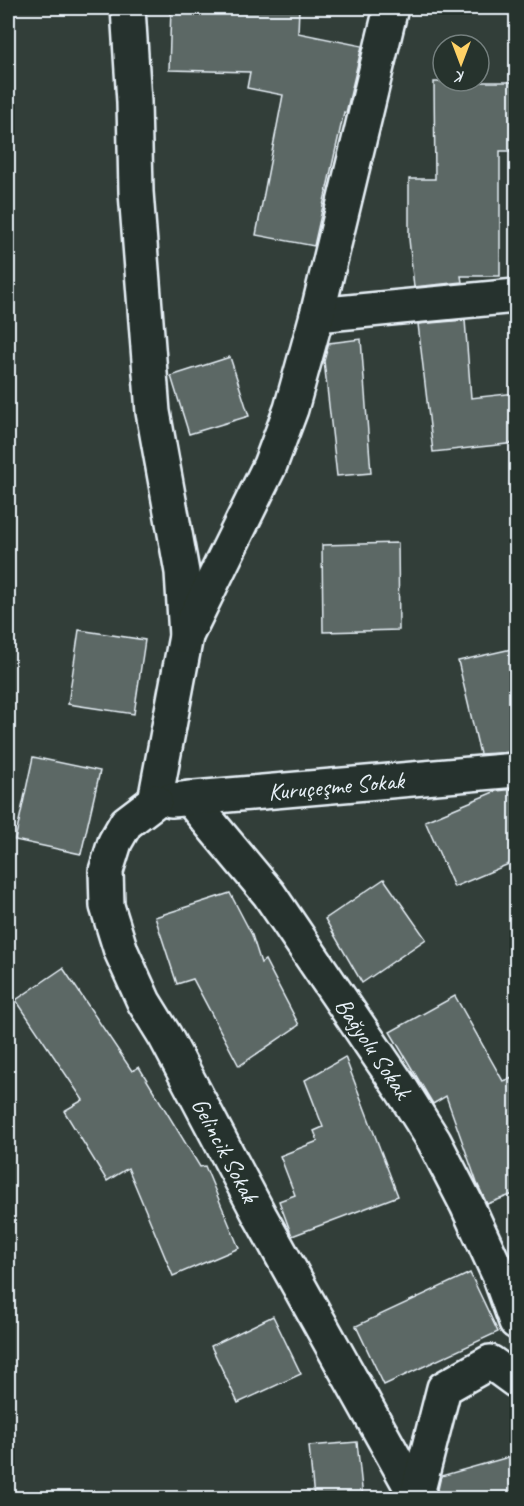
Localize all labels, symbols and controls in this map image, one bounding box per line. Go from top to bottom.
north arrow [431,33,491,93]
text: K [453,67,465,87]
street label: Kuruçeşme Sokak [267,765,407,807]
street label: Bağyolu Sokak [328,992,419,1106]
street label: Gelincik Sokak [185,1093,266,1209]

